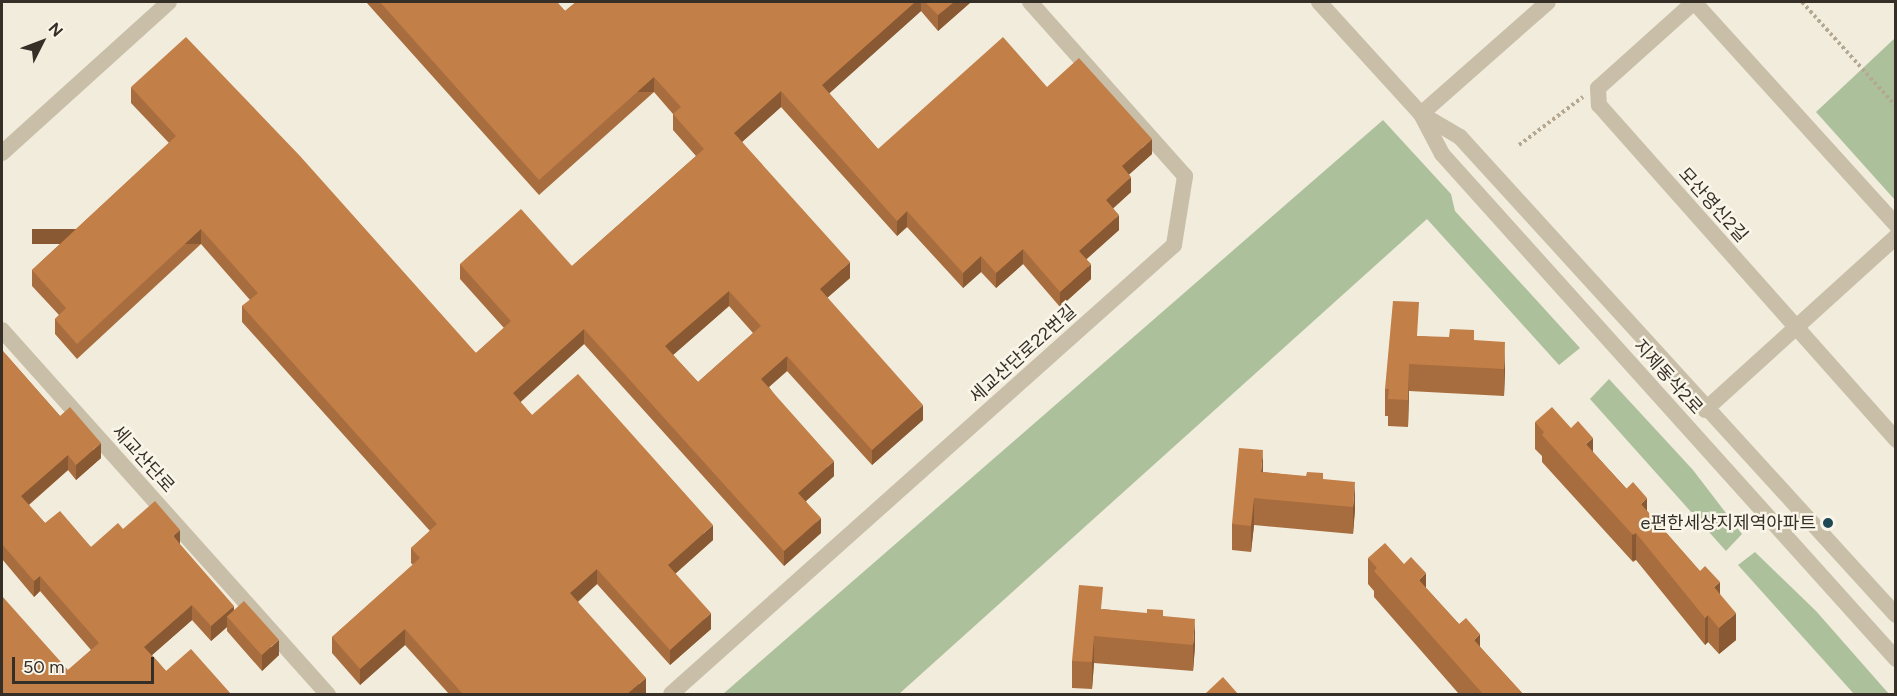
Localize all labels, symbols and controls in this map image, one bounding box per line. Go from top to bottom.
north arrow [12,12,72,72]
text: N [45,19,67,41]
street label: 모산영신2길 [1674,163,1752,247]
street label: 세교산단로22번길 [965,300,1081,408]
street label: 지제동삭2로 [1629,335,1707,419]
street label: 세교산단로 [107,421,179,497]
place label: e편한세상지제역아파트 [1641,512,1816,534]
marker: e편한세상지제역아파트 [1821,516,1835,530]
scale bar [15,645,158,683]
text: 50 m [23,656,65,678]

